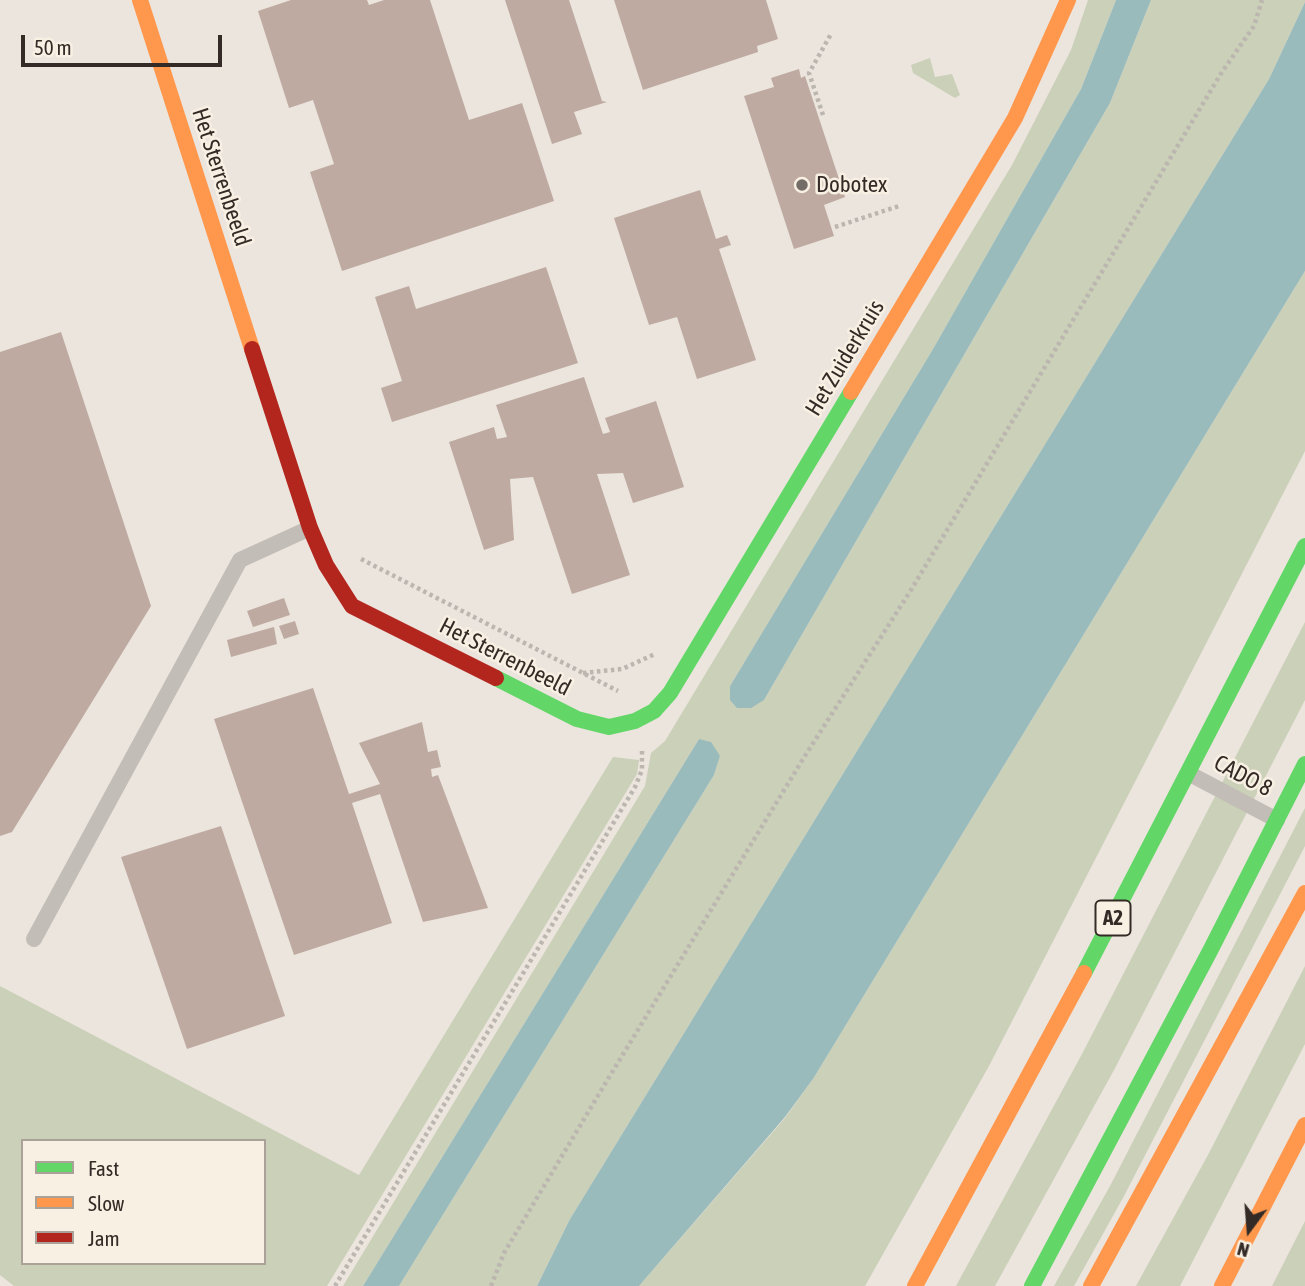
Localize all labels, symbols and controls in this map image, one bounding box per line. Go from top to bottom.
scale bar [24,21,226,65]
text: 50 m [34,35,72,59]
street label: Het Sterrenbeeld [186,104,256,250]
place label: Dobotex [816,171,887,199]
marker: Dobotex [794,177,810,193]
street label: Het Zuiderkruis [800,295,890,421]
street label: Het Sterrenbeeld [435,612,575,702]
street label: CADO 8 [1209,749,1277,803]
road number: A2 [1096,900,1130,936]
legend [21,1139,266,1265]
text: Fast [88,1156,119,1180]
text: Slow [88,1191,124,1215]
north arrow [1214,1195,1284,1265]
text: Jam [88,1226,120,1250]
text: N [1235,1238,1252,1262]

